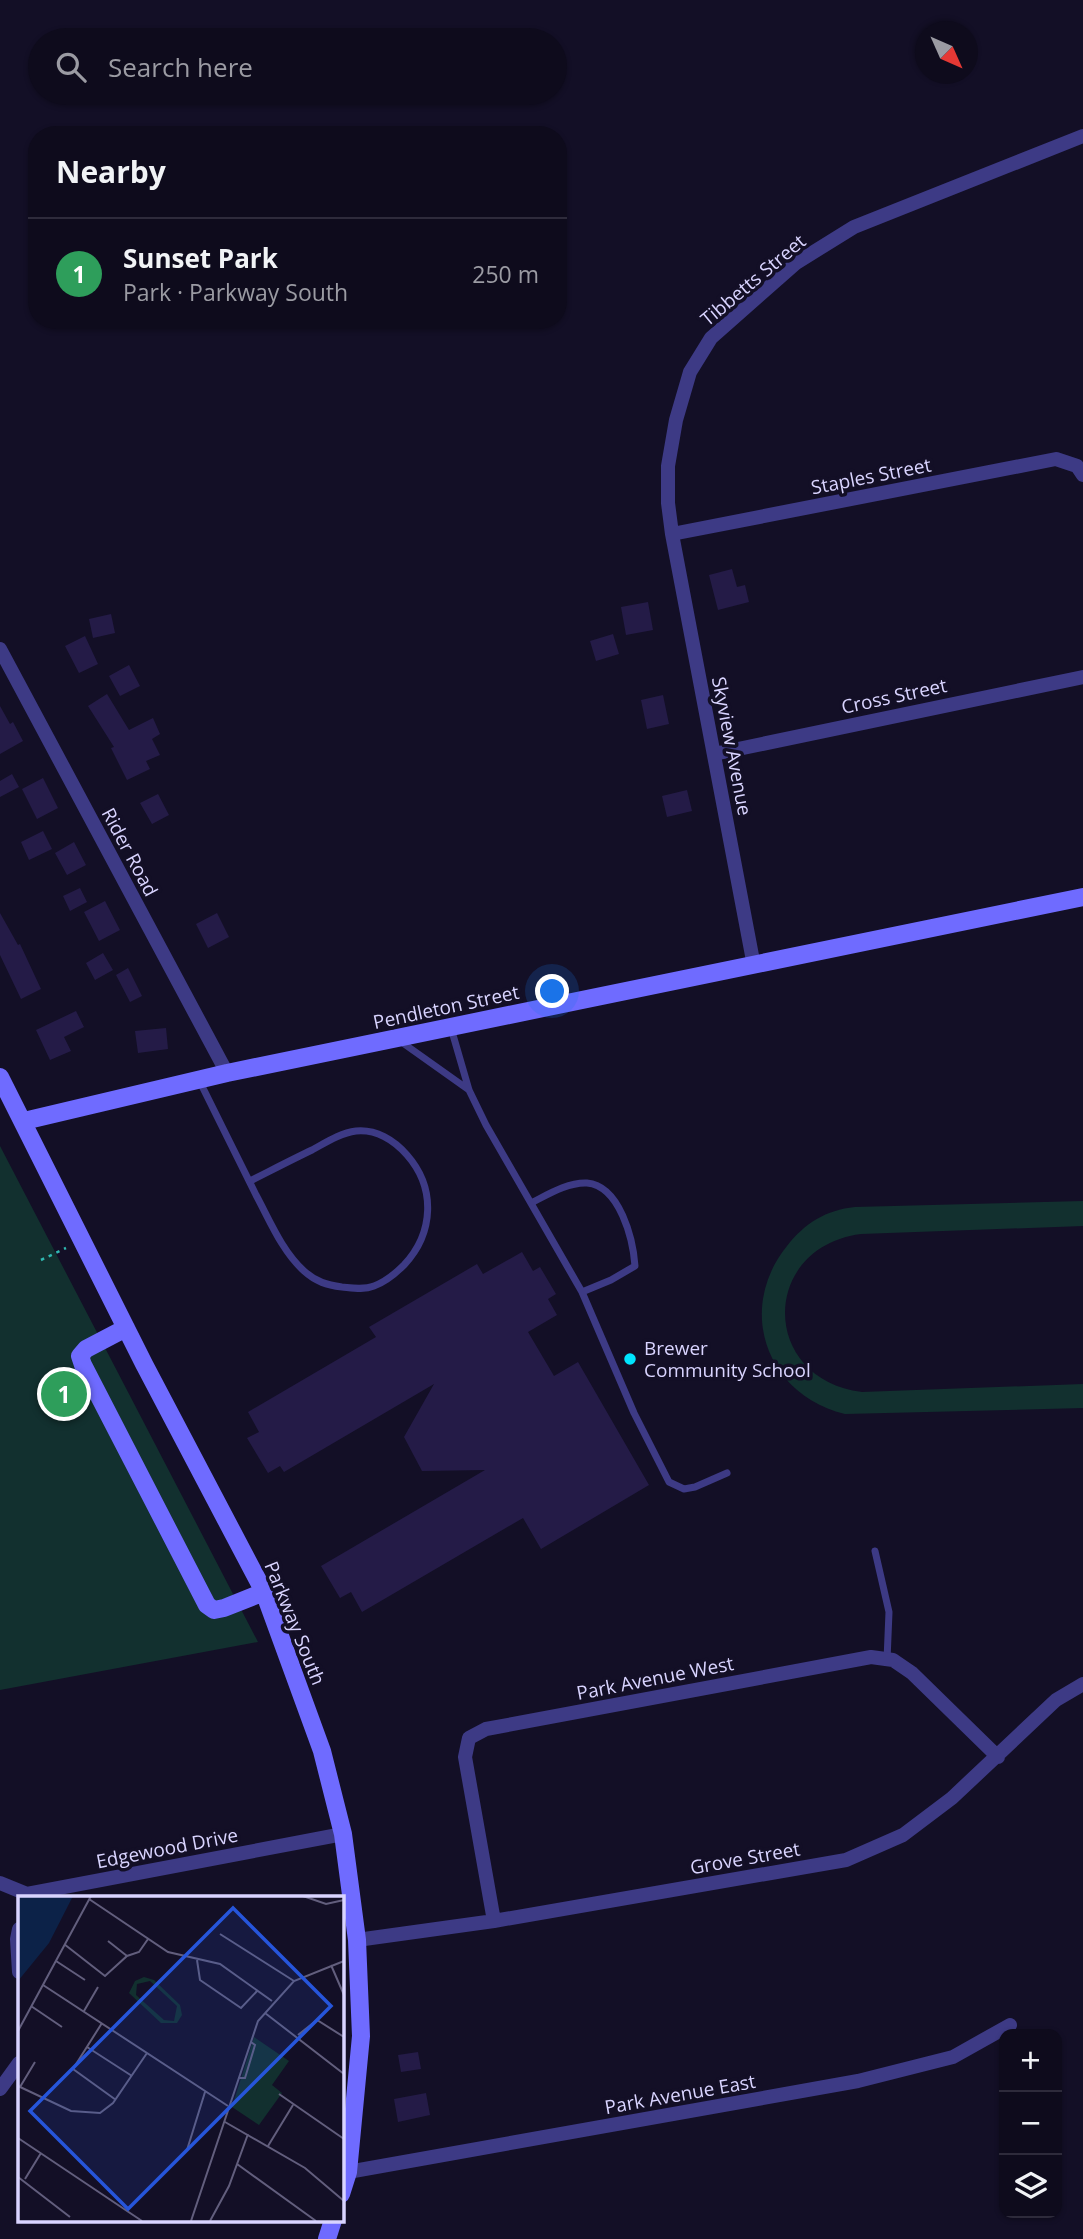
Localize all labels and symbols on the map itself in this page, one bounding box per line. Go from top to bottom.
north arrow [915,21,978,84]
street label: Tibbetts Street [695,228,811,332]
street label: Staples Street [809,452,934,500]
street label: Cross Street [839,672,949,720]
street label: Skyview Avenue [706,674,758,818]
street label: Rider Road [96,803,164,901]
your location [535,974,569,1008]
street label: Pendleton Street [371,979,522,1035]
place label: Brewer Community School [644,1335,811,1383]
marker: Brewer Community School [622,1351,638,1367]
pin: 1 [41,1368,87,1420]
street label: Parkway South [258,1557,332,1689]
street label: Park Avenue West [574,1650,736,1706]
street label: Edgewood Drive [94,1822,240,1874]
street label: Grove Street [688,1836,802,1880]
inset map [18,1896,343,2222]
street label: Park Avenue East [603,2068,758,2120]

